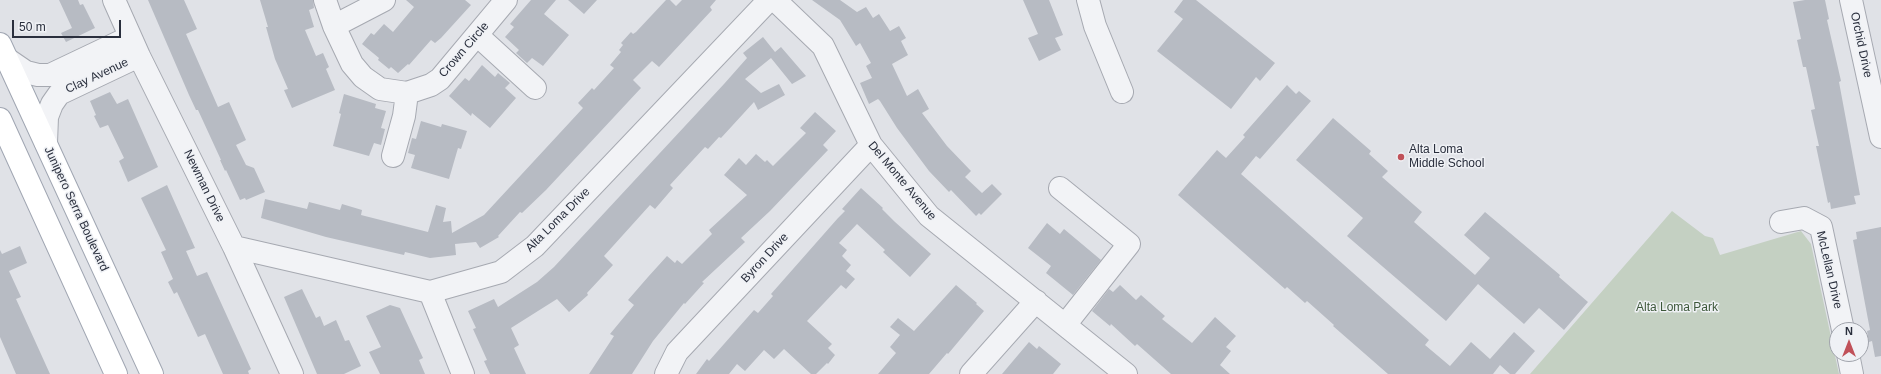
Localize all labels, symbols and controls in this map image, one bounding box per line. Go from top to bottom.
street label: Orchid Drive [1847,11,1875,79]
scale bar [14,12,123,38]
street label: Crown Circle [436,19,492,81]
text: 50 m [19,20,46,34]
street label: Clay Avenue [63,55,131,97]
street label: Del Monte Avenue [865,139,939,223]
place label: Alta Loma Middle School [1409,143,1484,171]
street label: Junipero Serra Boulevard [41,144,111,274]
street label: Newman Drive [180,147,228,225]
marker: Alta Loma Middle School [1396,152,1406,162]
street label: Alta Loma Drive [523,185,593,255]
street label: Byron Drive [738,230,792,286]
street label: McLellan Drive [1813,230,1845,310]
park label: Alta Loma Park [1636,301,1718,315]
north arrow [1829,322,1869,362]
text: N [1845,325,1853,337]

